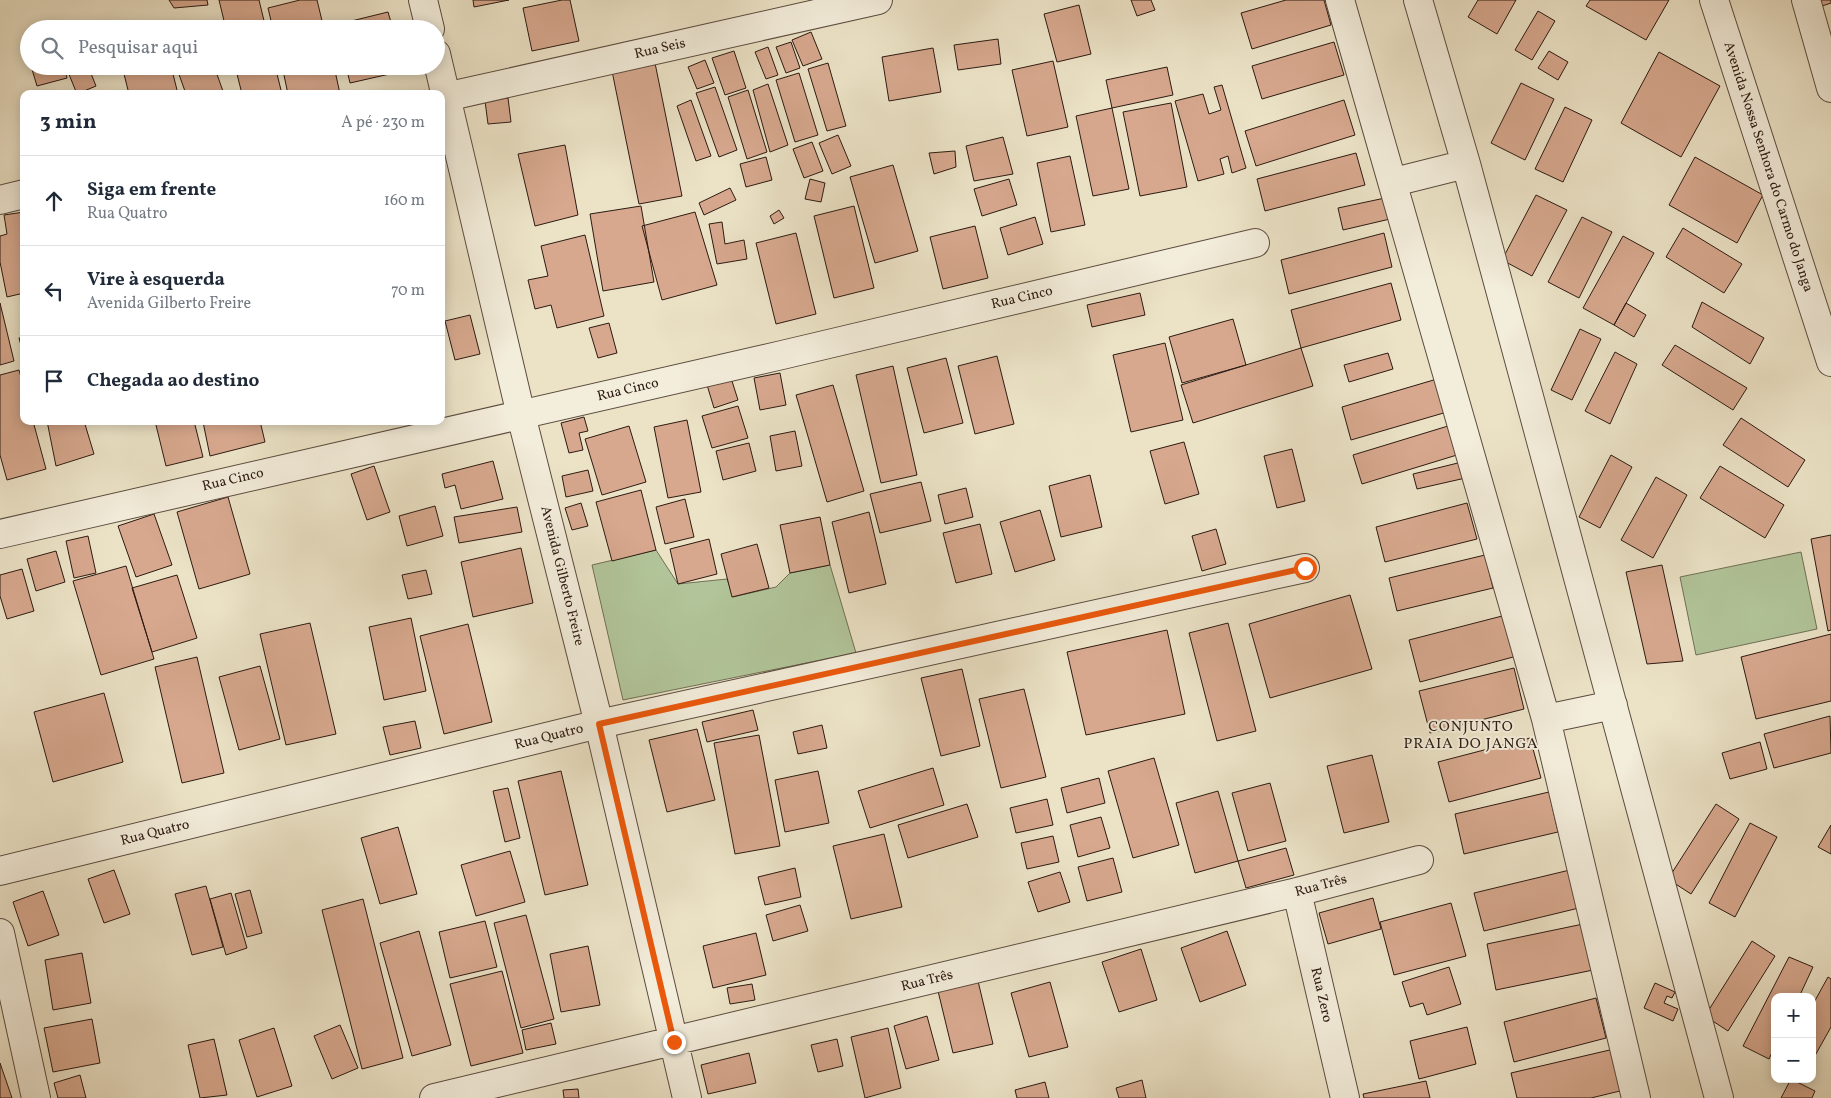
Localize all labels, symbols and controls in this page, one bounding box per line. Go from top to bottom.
search box [20,20,445,75]
icon: search [38,34,66,62]
street label: Rua Seis [633,34,687,64]
text: Pesquisar aqui [78,35,198,61]
street label: Avenida Nossa Senhora do Carmo do Janga [1719,40,1818,294]
text: 3 min [40,108,96,137]
text: A pé · 230 m [341,112,425,134]
text: Siga em frente [87,177,216,203]
icon: ahead [40,187,68,215]
text: 160 m [384,190,425,212]
text: Rua Quatro [87,203,167,225]
text: Vire à esquerda [87,267,225,293]
icon: left [40,277,68,305]
text: 70 m [391,280,425,302]
street label: Rua Cinco [989,282,1055,314]
text: Avenida Gilberto Freire [87,293,251,315]
icon: arrive [40,367,68,395]
text: Chegada ao destino [87,368,259,394]
street label: Rua Cinco [595,374,661,406]
street label: Rua Cinco [200,464,266,496]
street label: Avenida Gilberto Freire [535,504,589,648]
route start [1294,557,1317,580]
district label: CONJUNTO PRAIA DO JANGA [1403,717,1539,755]
street label: Rua Quatro [513,719,585,755]
street label: Rua Quatro [119,815,191,851]
street label: Rua Três [1293,870,1349,902]
street label: Rua Três [899,965,955,997]
street label: Rua Zero [1305,966,1337,1024]
map controls [1771,993,1816,1083]
button: + [1771,993,1816,1038]
route end [663,1031,686,1054]
button: − [1771,1038,1816,1083]

